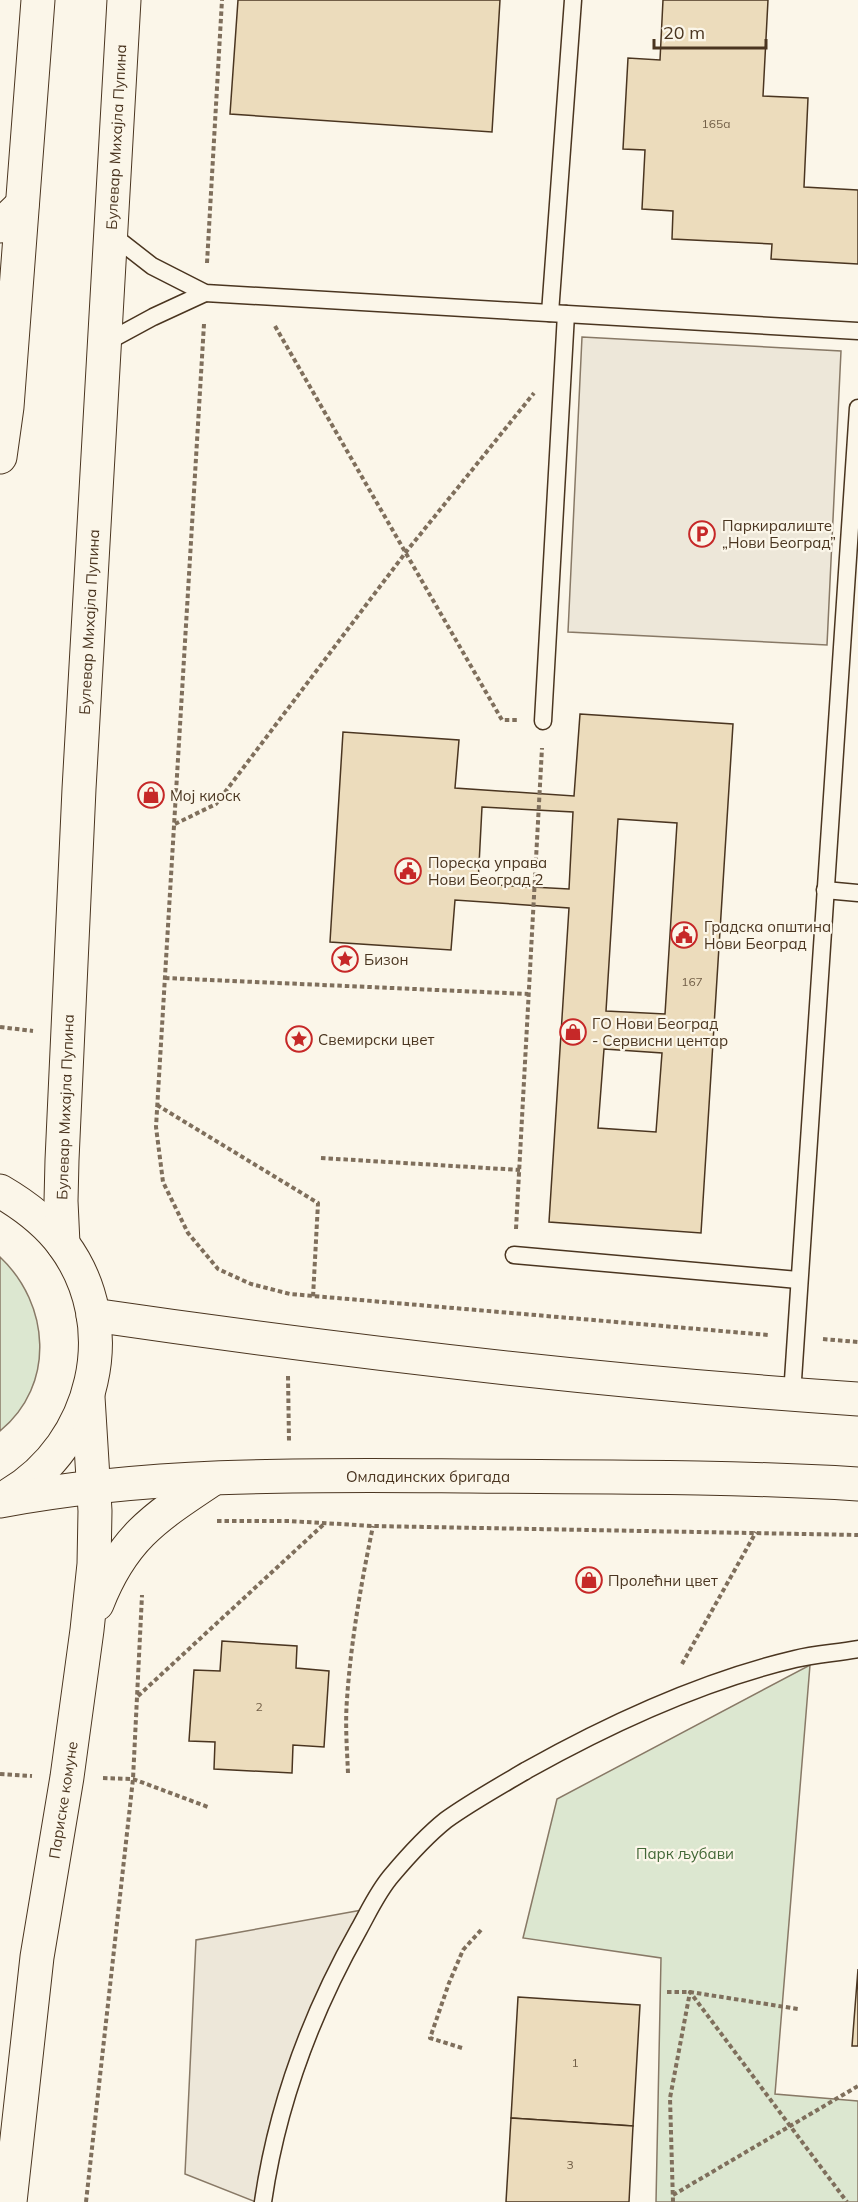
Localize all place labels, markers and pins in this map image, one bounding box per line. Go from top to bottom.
place label: Паркиралиште „Нови Београд” [722,516,836,552]
parking icon: Паркиралиште „Нови Београд” [687,519,717,549]
shop icon: Мој киоск [136,780,166,810]
place label: Мој киоск [170,786,242,805]
place label: Пореска управа Нови Београд 2 [428,853,547,889]
public building icon: Пореска управа Нови Београд 2 [393,856,423,886]
place label: Градска општина Нови Београд [704,917,831,953]
public building icon: Градска општина Нови Београд [669,920,699,950]
place icon: Бизон [330,944,360,974]
place label: Бизон [364,950,408,969]
place label: ГО Нови Београд - Сервисни центар [592,1014,728,1050]
shop icon: ГО Нови Београд - Сервисни центар [558,1017,588,1047]
place icon: Свемирски цвет [284,1024,314,1054]
place label: Свемирски цвет [318,1030,434,1049]
shop icon: Пролећни цвет [574,1565,604,1595]
place label: Пролећни цвет [608,1571,718,1590]

